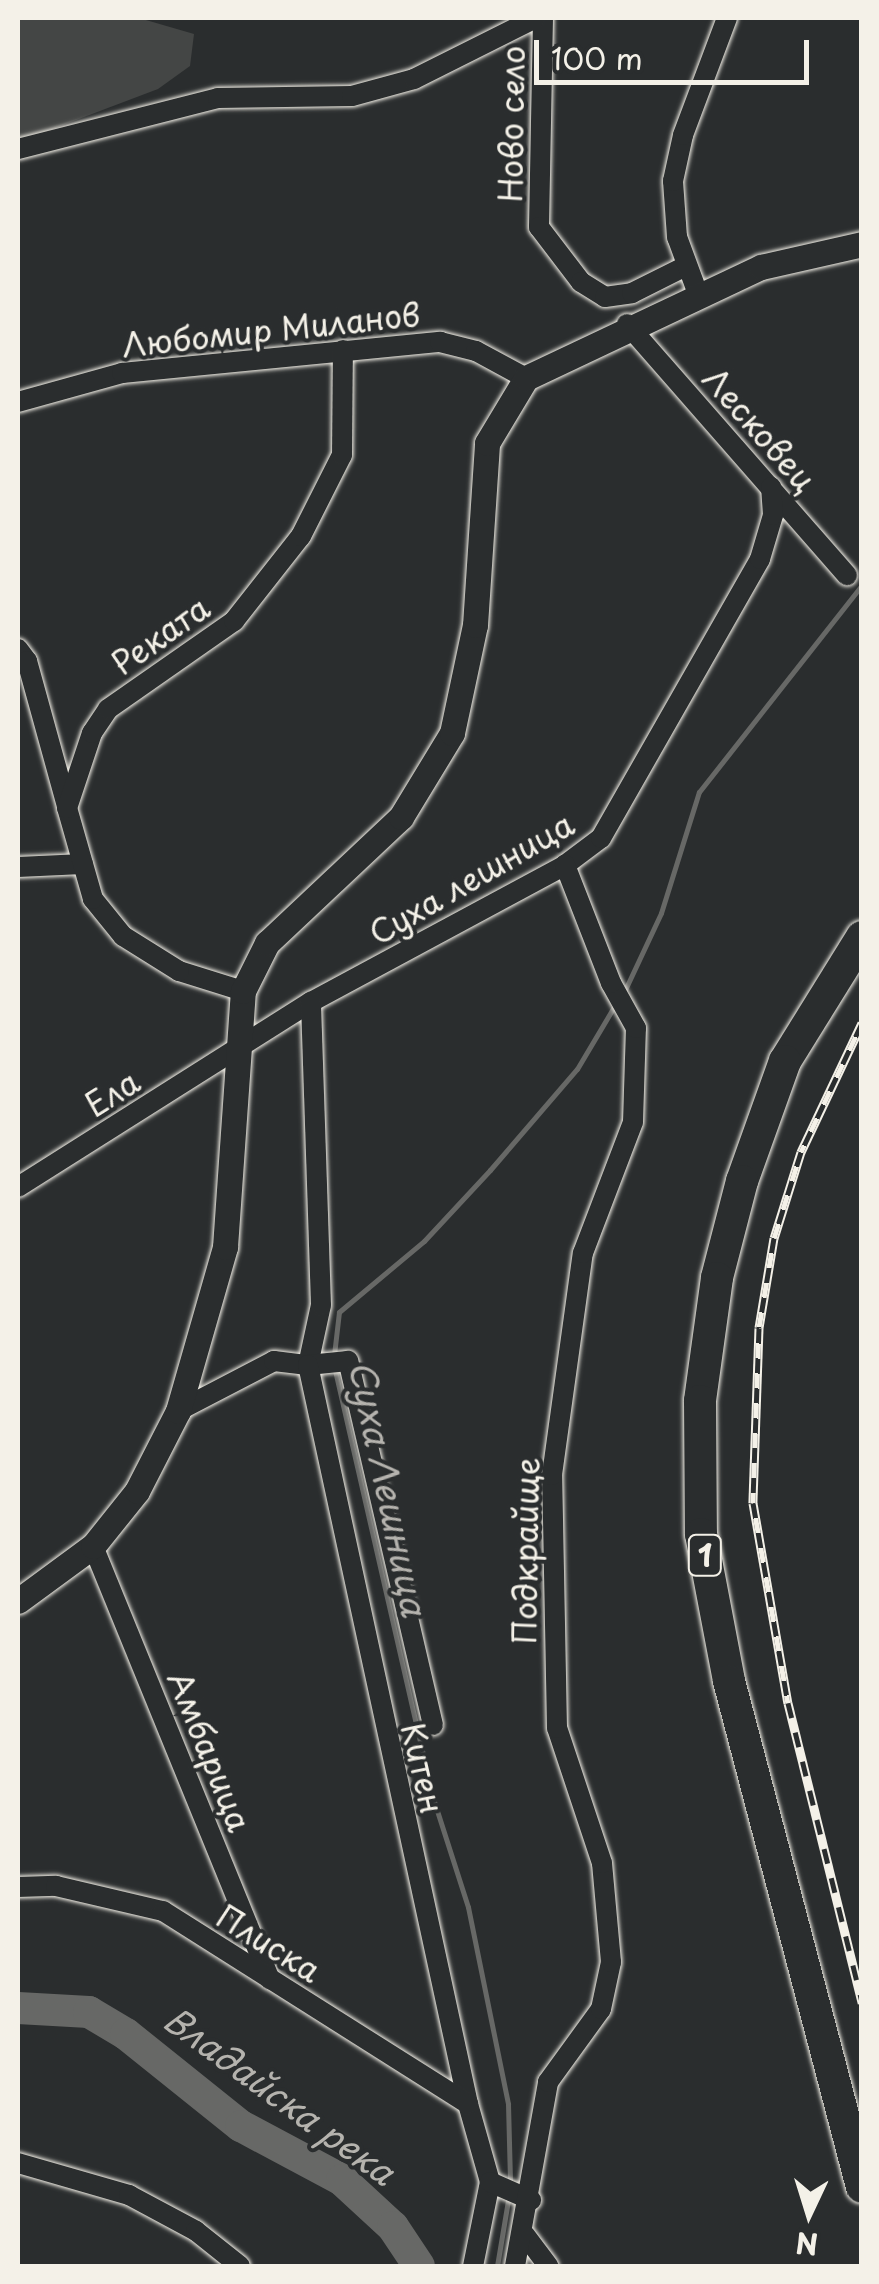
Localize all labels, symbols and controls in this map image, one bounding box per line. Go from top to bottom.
scale bar [539,20,814,82]
text: 100 m [551,35,643,80]
street label: Ново село [490,45,532,203]
street label: Любомир Миланов [119,294,423,364]
street label: Лесковец [696,359,824,499]
street label: Реката [104,588,216,682]
street label: Суха лешница [361,804,581,952]
street label: Ела [78,1062,146,1124]
water label: Суха Лешница [341,1356,437,1620]
street label: Подкрайще [504,1457,546,1645]
road number: 1 [688,1530,722,1580]
street label: Амбарица [160,1665,260,1837]
street label: Китен [394,1719,452,1817]
street label: Плиска [210,1896,328,1990]
water label: Владайска река [155,1996,405,2194]
north arrow [759,2164,859,2264]
text: N [794,2222,819,2267]

